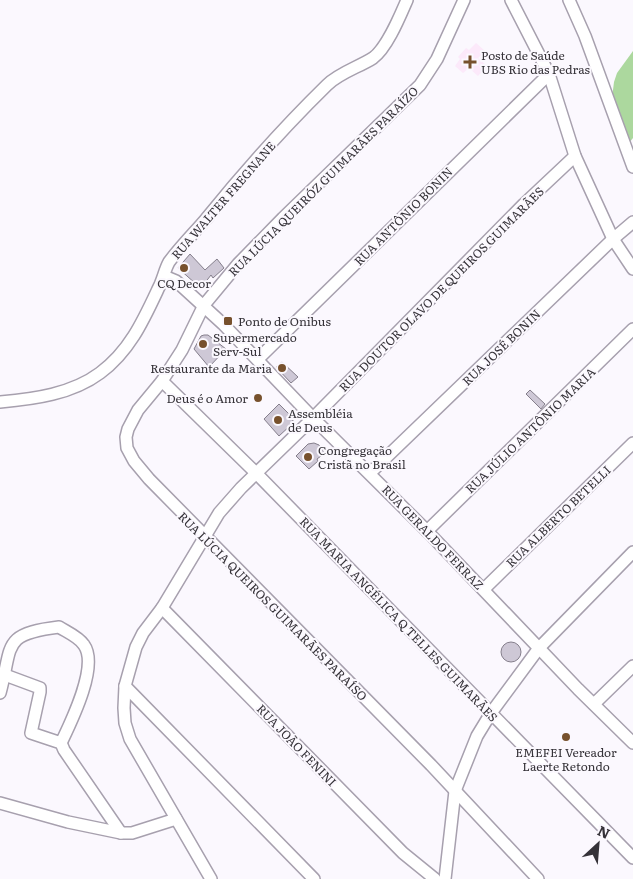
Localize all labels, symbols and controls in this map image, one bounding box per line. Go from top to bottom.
place label: Posto de Saúde UBS Rio das Pedras [481,46,591,78]
marker: Posto de Saúde UBS Rio das Pedras [463,55,477,69]
street label: RUA LÚCIA QUEIRÓZ GUIMARÃES PARAÍZO [224,82,422,280]
street label: RUA WALTER FREGNANE [167,137,280,263]
street label: RUA ANTÔNIO BONIN [350,163,456,269]
street label: RUA DOUTOR OLAVO DE QUEIROS GUIMARÃES [334,182,548,396]
marker: CQ Decor [178,262,190,274]
place label: CQ Decor [157,274,211,292]
street label: RUA JOSÉ BONIN [458,305,544,389]
place label: Ponto de Onibus [238,312,331,330]
marker: Ponto de Onibus [222,315,234,327]
place label: Supermercado Serv-Sul [213,328,297,360]
marker: Supermercado Serv-Sul [197,338,209,350]
place label: Restaurante da Maria [150,359,273,377]
marker: Restaurante da Maria [276,362,288,374]
street label: RUA JÚLIO ANTÔNIO MARIA [461,363,599,497]
place label: Deus é o Amor [166,389,248,407]
marker: Deus é o Amor [252,392,264,404]
place label: Assembléia de Deus [288,404,353,436]
marker: Assembléia de Deus [272,414,284,426]
place label: Congregação Cristã no Brasil [318,441,406,473]
marker: Congregação Cristã no Brasil [302,451,314,463]
street label: RUA ALBERTO BETELLI [501,461,615,571]
street label: RUA GERALDO FERRAZ [378,481,488,594]
street label: RUA LÚCIA QUEIROS GUIMARÃES PARAÍSO [174,507,372,705]
street label: RUA MARIA ANGÉLICA Q TELLES GUIMARÃES [296,513,502,725]
street label: RUA JOÃO FENINI [253,700,341,790]
marker: EMEFEI Vereador Laerte Retondo [560,731,572,743]
place label: EMEFEI Vereador Laerte Retondo [515,743,617,775]
north arrow [573,819,623,869]
text: N [594,820,614,843]

